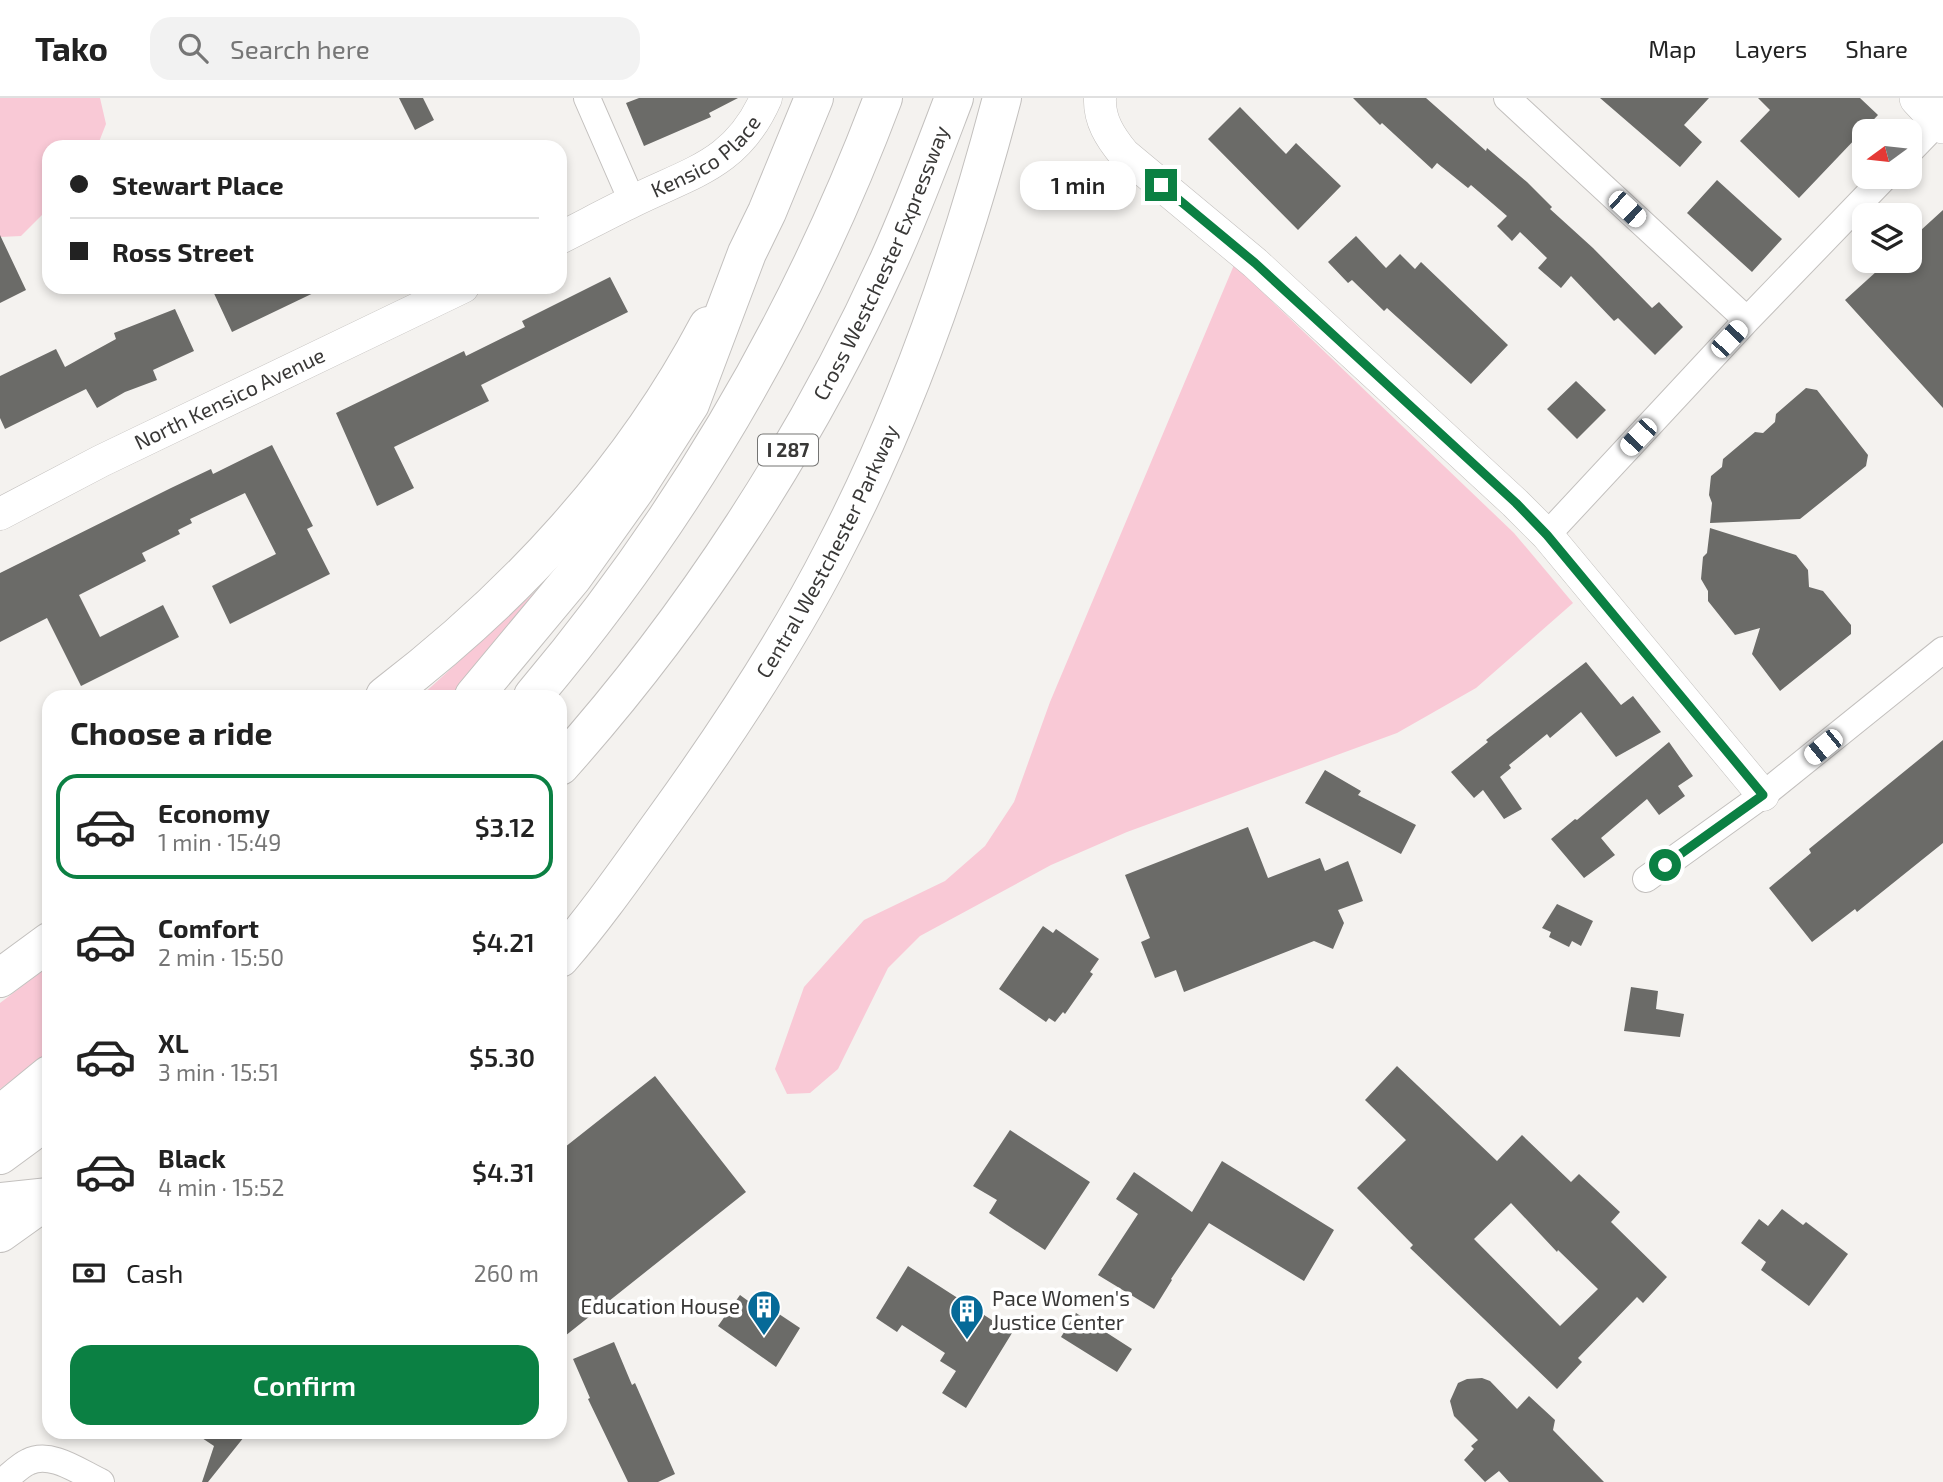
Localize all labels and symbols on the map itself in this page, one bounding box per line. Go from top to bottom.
street label: Kensico Place [647,110,765,202]
north arrow [1852,119,1922,189]
street label: Cross Westchester Expressway [807,122,953,404]
callout: 1 min [1021,160,1136,210]
route end [1145,169,1177,201]
car [1605,187,1650,231]
car [1707,316,1752,362]
street label: North Kensico Avenue [130,341,328,454]
car [1616,414,1661,460]
street label: Central Westchester Parkway [750,421,902,682]
road number: I 287 [758,434,818,466]
car [1801,726,1846,768]
route start [1649,849,1681,881]
place label: Pace Women's Justice Center [992,1285,1130,1334]
building icon: Education House [745,1288,783,1337]
building icon: Pace Women's Justice Center [948,1292,986,1341]
place label: Education House [581,1293,740,1318]

